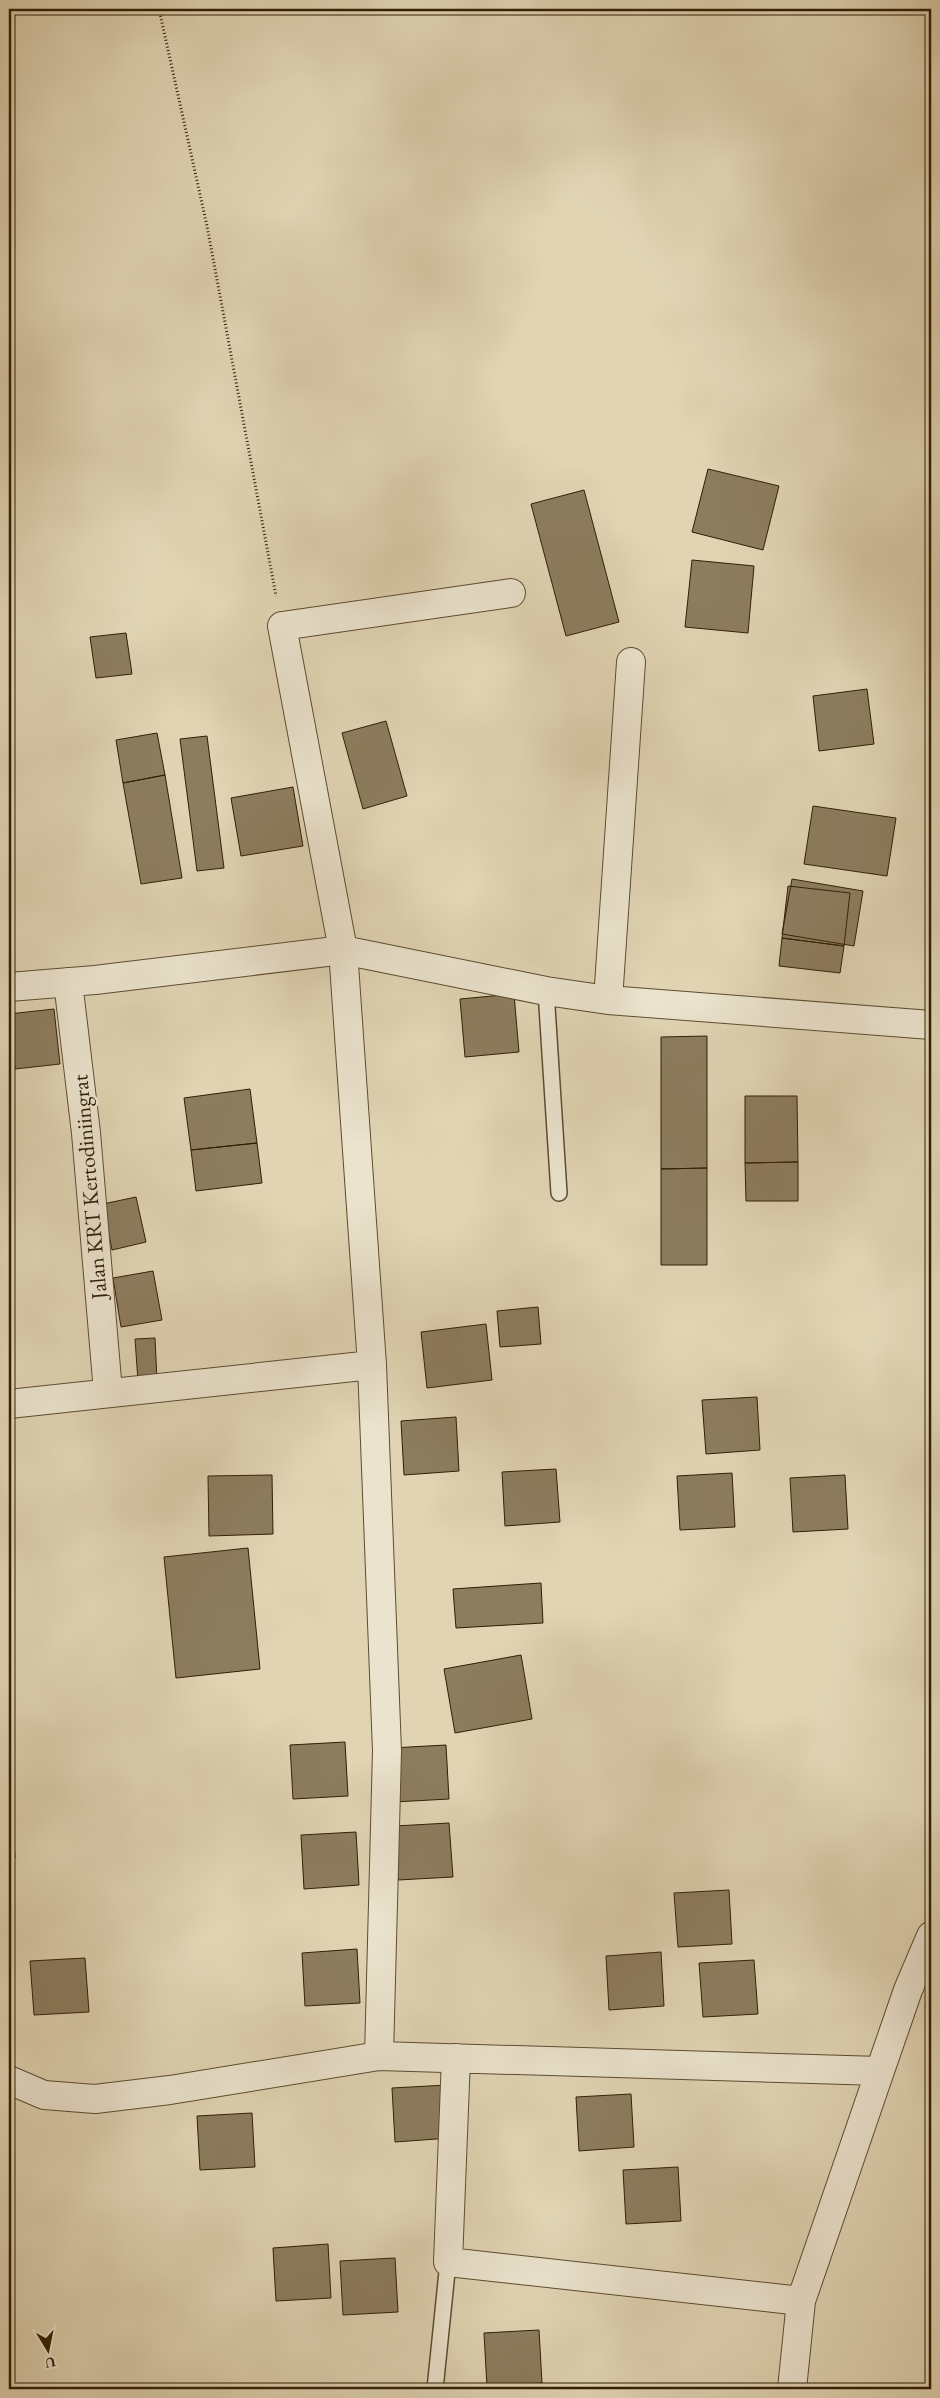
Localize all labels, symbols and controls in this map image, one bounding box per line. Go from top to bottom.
street label: Jalan KRT Kertodiniingrat [65,1073,114,1303]
north arrow [22,2326,72,2376]
text: U [43,2353,57,2373]

